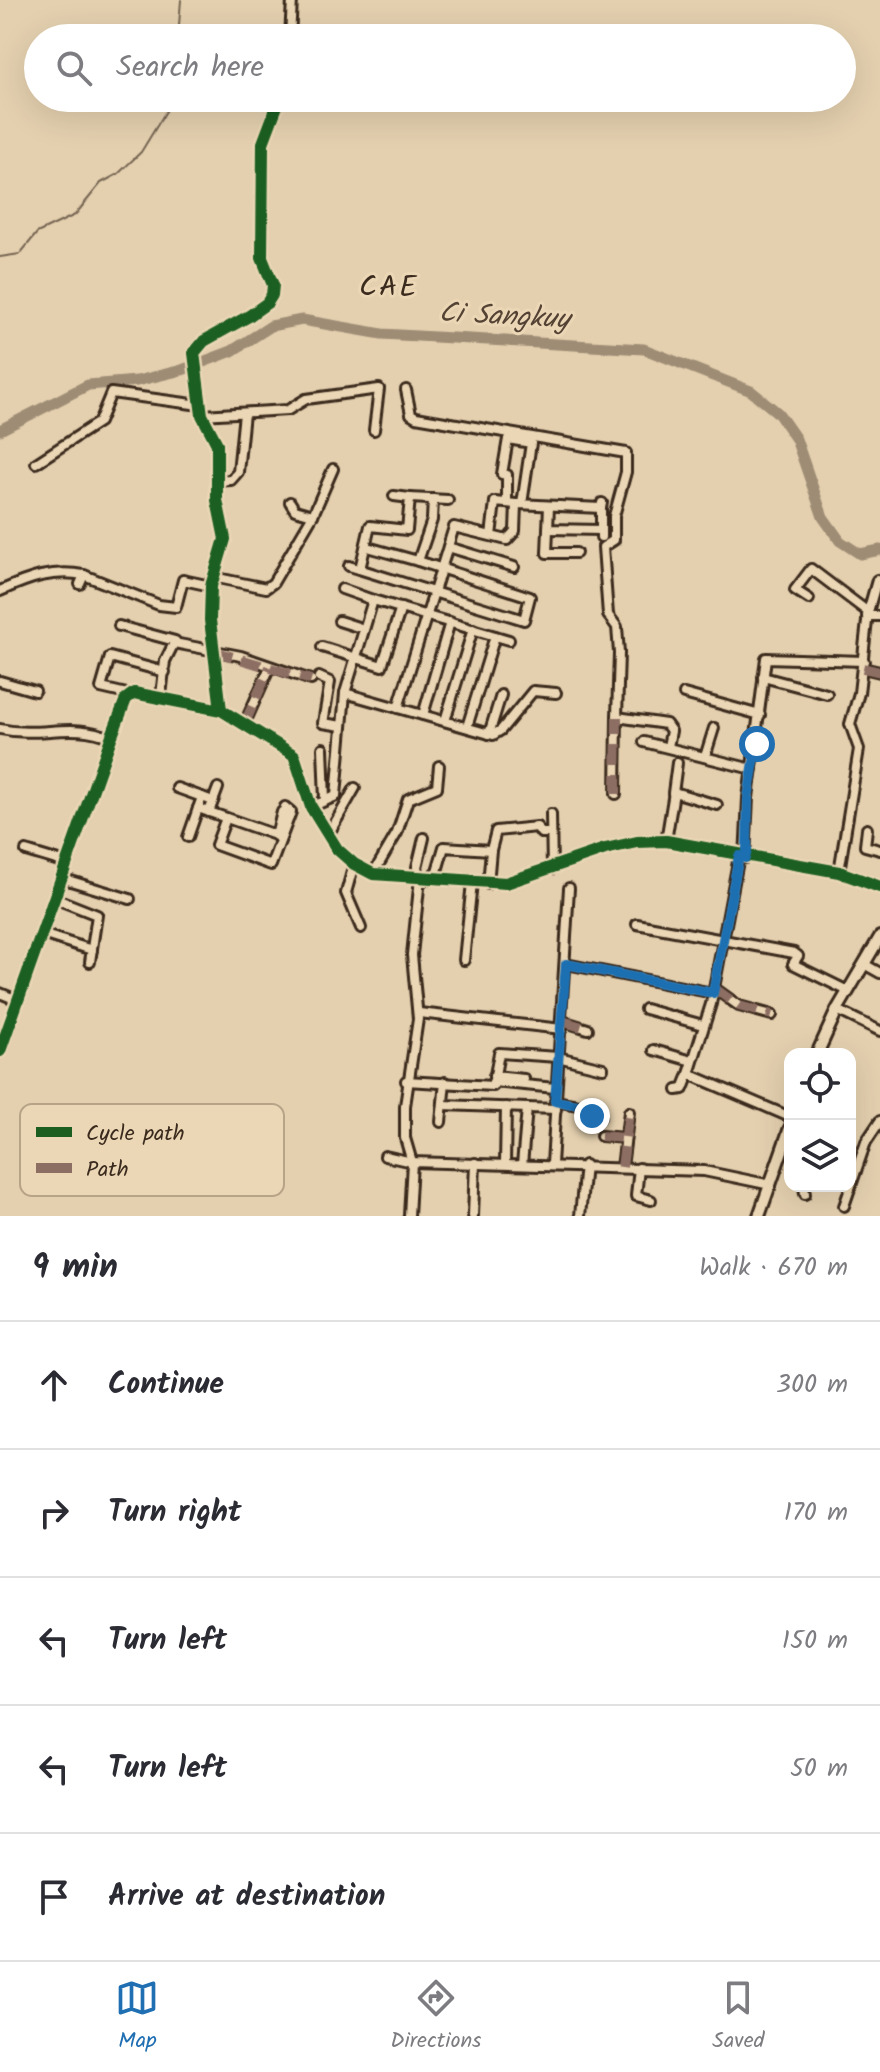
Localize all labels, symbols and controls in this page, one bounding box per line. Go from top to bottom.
search box [24,24,856,112]
text: Search here [116,44,264,92]
icon: search [52,46,96,90]
district label: CAE [359,264,419,312]
water label: Ci Sangkuy [438,291,574,343]
route start [739,726,775,762]
map controls [784,1048,856,1192]
button: locate [784,1048,856,1120]
route end [574,1098,610,1134]
legend [20,1104,284,1196]
text: Cycle path [86,1117,185,1152]
button: layers [784,1120,856,1192]
text: Path [86,1153,129,1188]
text: 9 min [32,1241,118,1295]
text: Walk · 670 m [699,1247,848,1289]
text: Continue [108,1361,224,1409]
icon: ahead [32,1363,76,1407]
text: 300 m [776,1364,848,1406]
text: Turn right [108,1489,241,1537]
icon: right [32,1491,76,1535]
text: 170 m [784,1492,848,1534]
text: Turn left [108,1617,227,1665]
icon: left [32,1619,76,1663]
text: 150 m [782,1620,848,1662]
text: Turn left [108,1745,227,1793]
icon: left [32,1747,76,1791]
text: 50 m [790,1748,848,1790]
text: Arrive at destination [108,1873,385,1921]
icon: arrive [32,1875,76,1919]
tab: Map [115,1976,159,2059]
tab: Directions [390,1976,482,2059]
tab: Saved [712,1976,765,2059]

